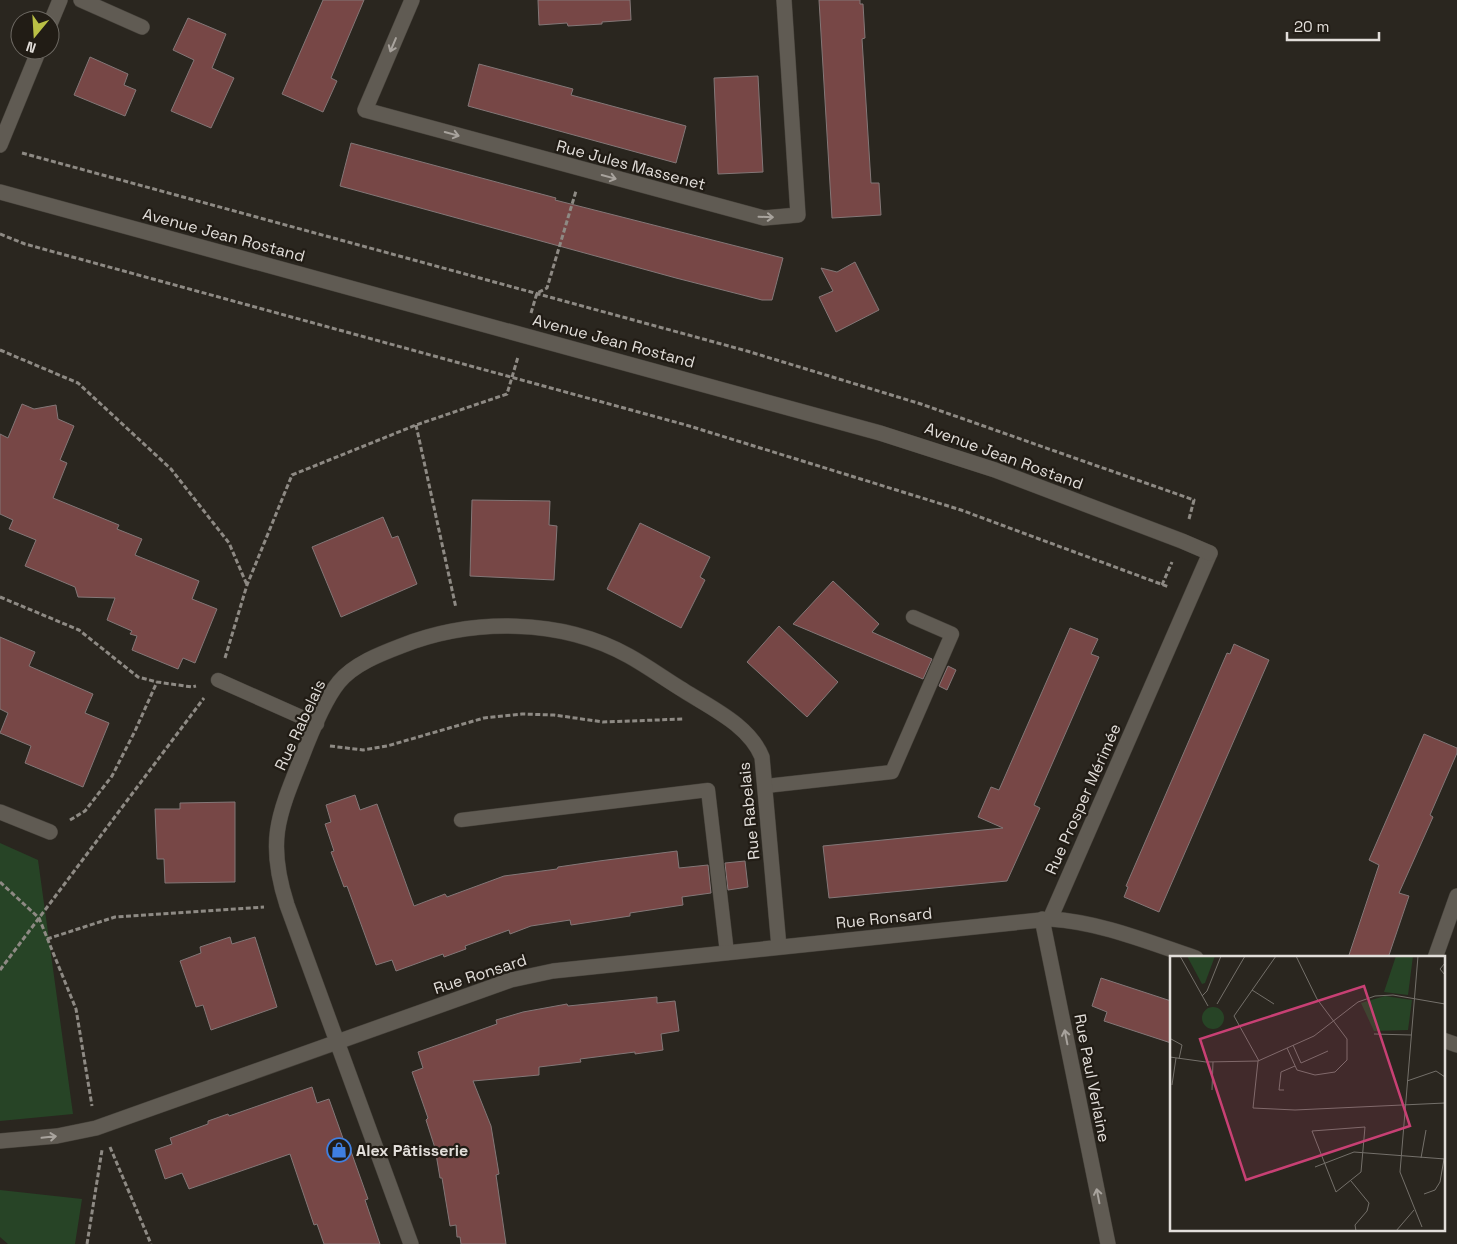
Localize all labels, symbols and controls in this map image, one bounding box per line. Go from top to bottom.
north arrow [10,10,60,60]
scale bar [1287,10,1380,42]
text: 20 m [1294,17,1329,36]
text: N [24,37,38,57]
one-way arrow [388,37,398,52]
one-way arrow [444,130,460,140]
street label: Rue Jules Massenet [554,135,708,195]
one-way arrow [601,173,617,182]
street label: Avenue Jean Rostand [141,203,307,267]
one-way arrow [758,212,774,222]
street label: Avenue Jean Rostand [531,309,697,373]
street label: Avenue Jean Rostand [922,418,1086,494]
street label: Rue Rabelais [270,676,330,774]
street label: Rue Prosper Mérimée [1040,720,1126,878]
street label: Rue Rabelais [733,761,765,861]
street label: Rue Ronsard [835,902,933,934]
street label: Rue Ronsard [431,949,529,999]
inset map [1170,956,1444,1232]
street label: Rue Paul Verlaine [1069,1012,1115,1144]
one-way arrow [1061,1029,1070,1045]
one-way arrow [40,1132,56,1142]
shop icon: Alex Pâtisserie [326,1137,352,1163]
place label: Alex Pâtisserie [356,1140,468,1161]
one-way arrow [1093,1189,1102,1205]

